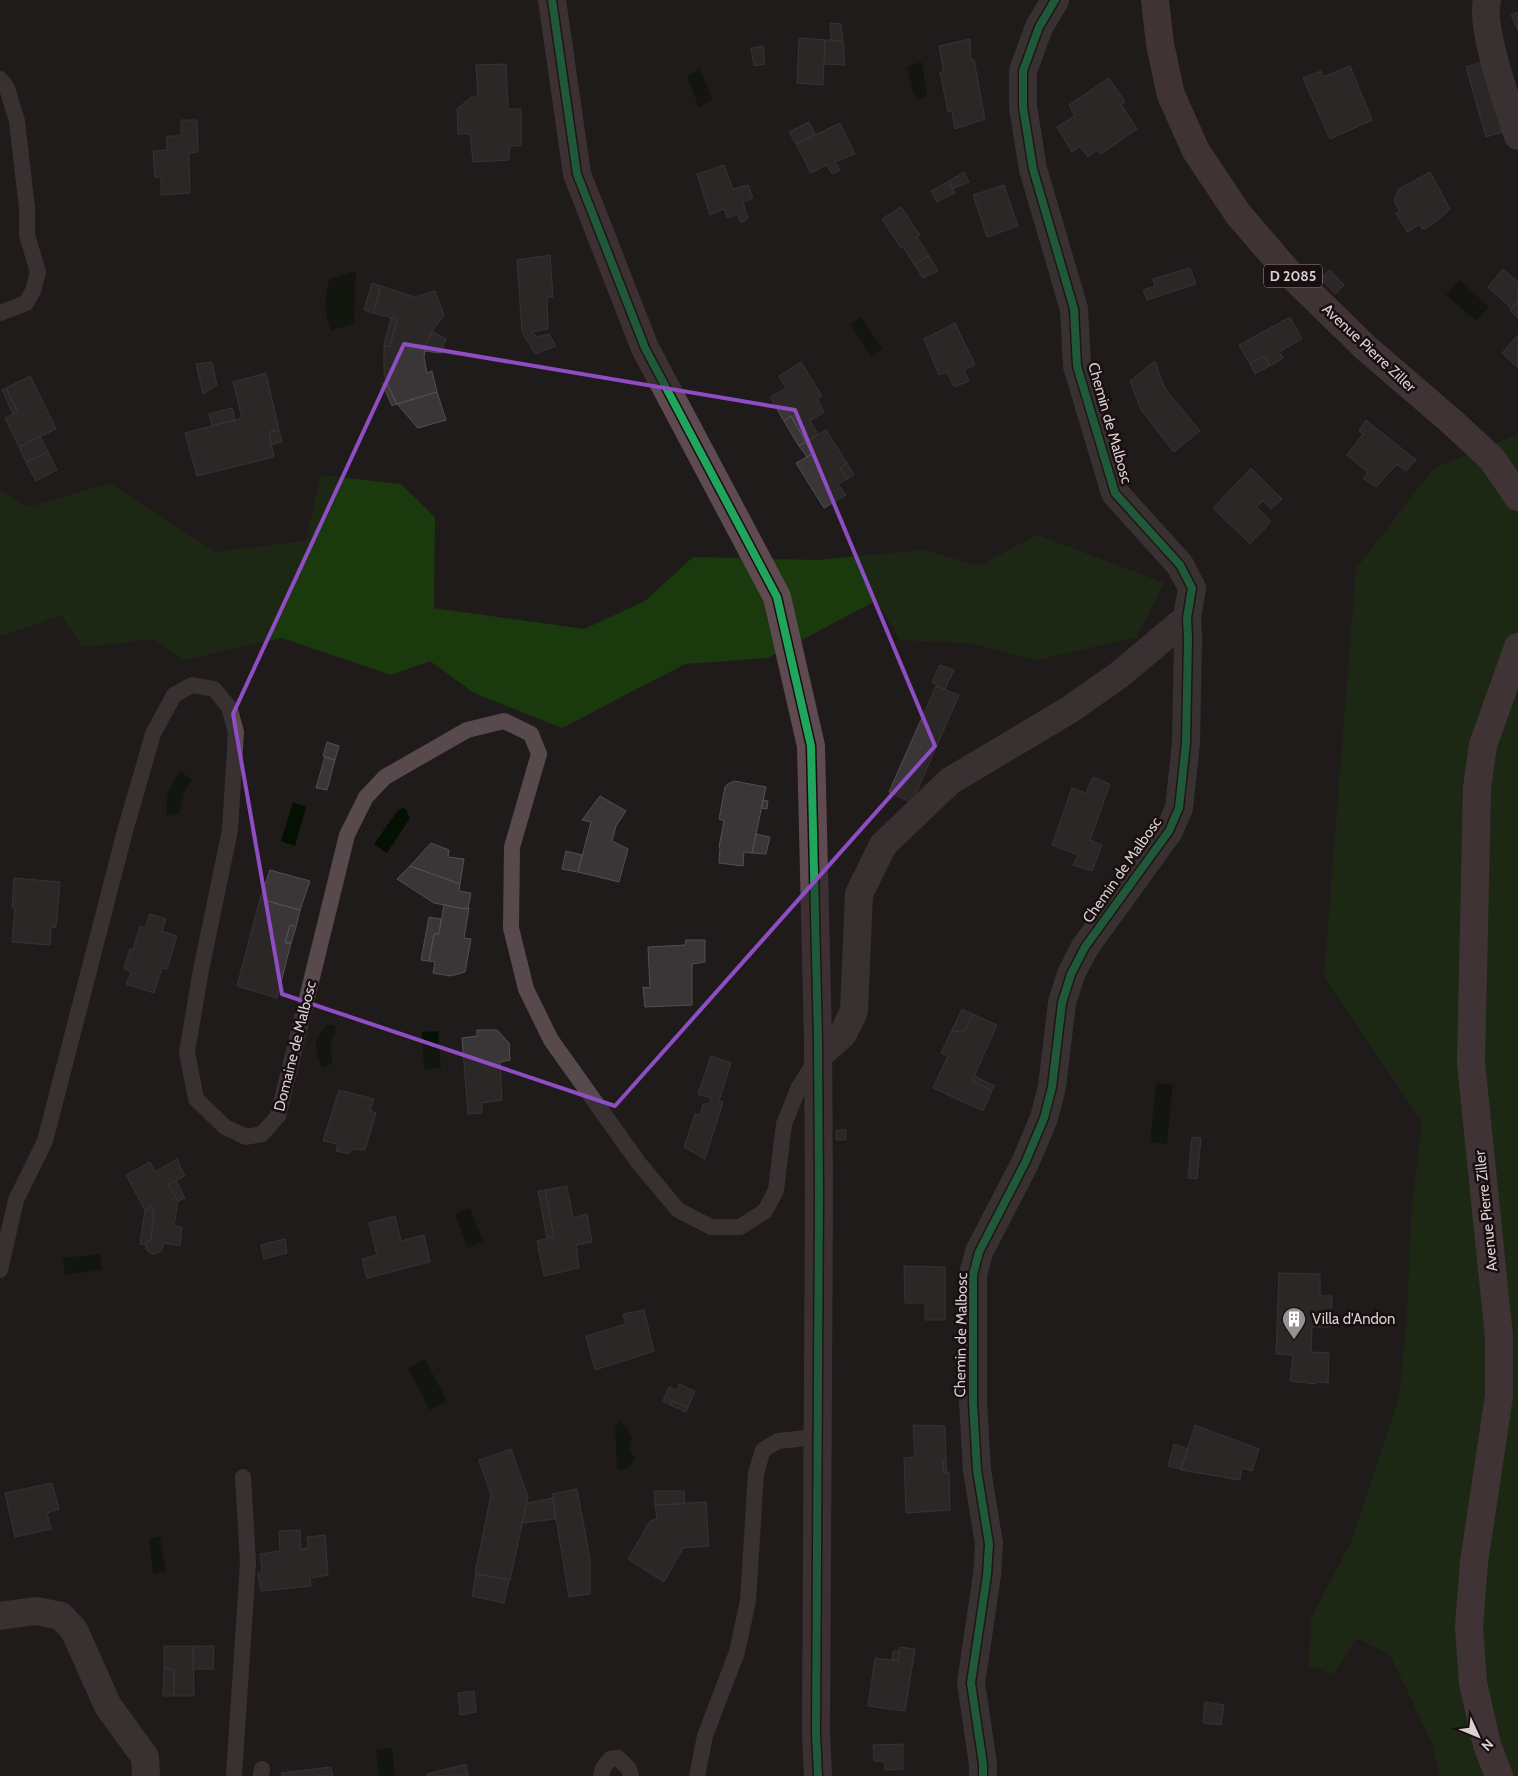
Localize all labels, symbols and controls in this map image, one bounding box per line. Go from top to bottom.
road number: D 2085 [1264,264,1322,288]
street label: Avenue Pierre Ziller [1318,300,1420,396]
street label: Chemin de Malbosc [1084,360,1136,486]
street label: Chemin de Malbosc [1079,814,1165,926]
street label: Domaine de Malbosc [270,979,320,1113]
street label: Avenue Pierre Ziller [1471,1149,1501,1272]
street label: Chemin de Malbosc [951,1272,971,1398]
building icon: Villa d'Andon [1281,1306,1307,1340]
place label: Villa d'Andon [1312,1310,1396,1328]
north arrow [1453,1711,1503,1761]
text: N [1477,1735,1497,1755]

